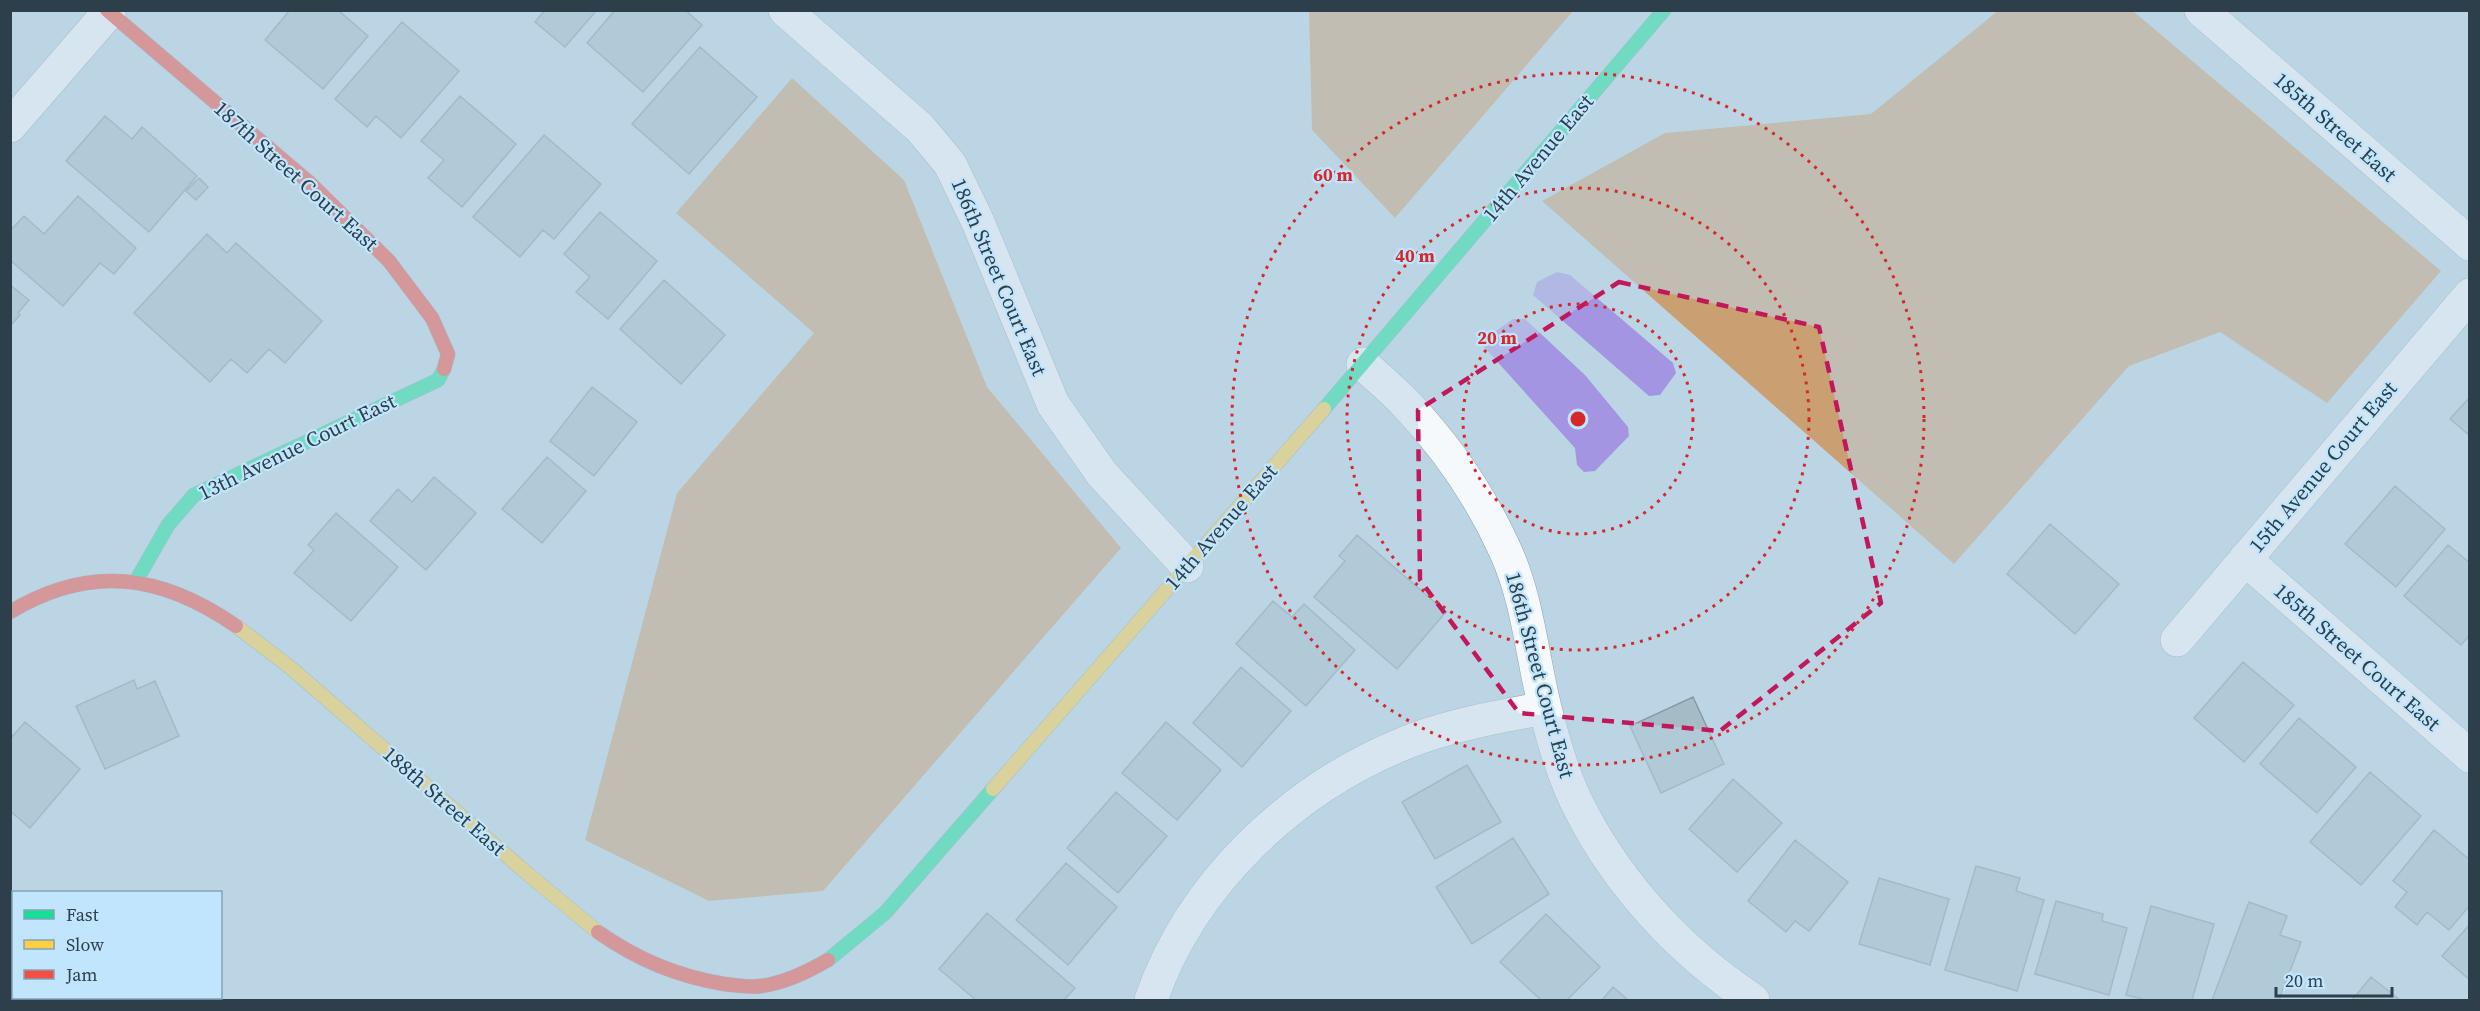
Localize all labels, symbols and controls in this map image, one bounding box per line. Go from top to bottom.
street label: 185th Street East [2268,65,2403,188]
street label: 14th Avenue East [1476,88,1600,228]
street label: 187th Street Court East [208,94,385,257]
text: 60 m [1313,162,1353,187]
street label: 186th Street Court East [945,174,1054,380]
text: 40 m [1395,243,1435,268]
text: 20 m [1477,325,1517,350]
street label: 15th Avenue Court East [2242,374,2403,559]
street label: 13th Avenue Court East [193,386,400,507]
centre of rings [1568,409,1588,429]
street label: 14th Avenue East [1158,457,1284,596]
street label: 186th Street Court East [1499,569,1582,781]
street label: 185th Street Court East [2268,576,2447,737]
street label: 188th Street East [377,739,512,862]
legend [12,891,222,999]
text: Fast [66,902,99,927]
text: Slow [66,932,104,957]
scale bar [2276,960,2392,998]
text: Jam [65,962,98,987]
text: 20 m [2285,968,2323,993]

